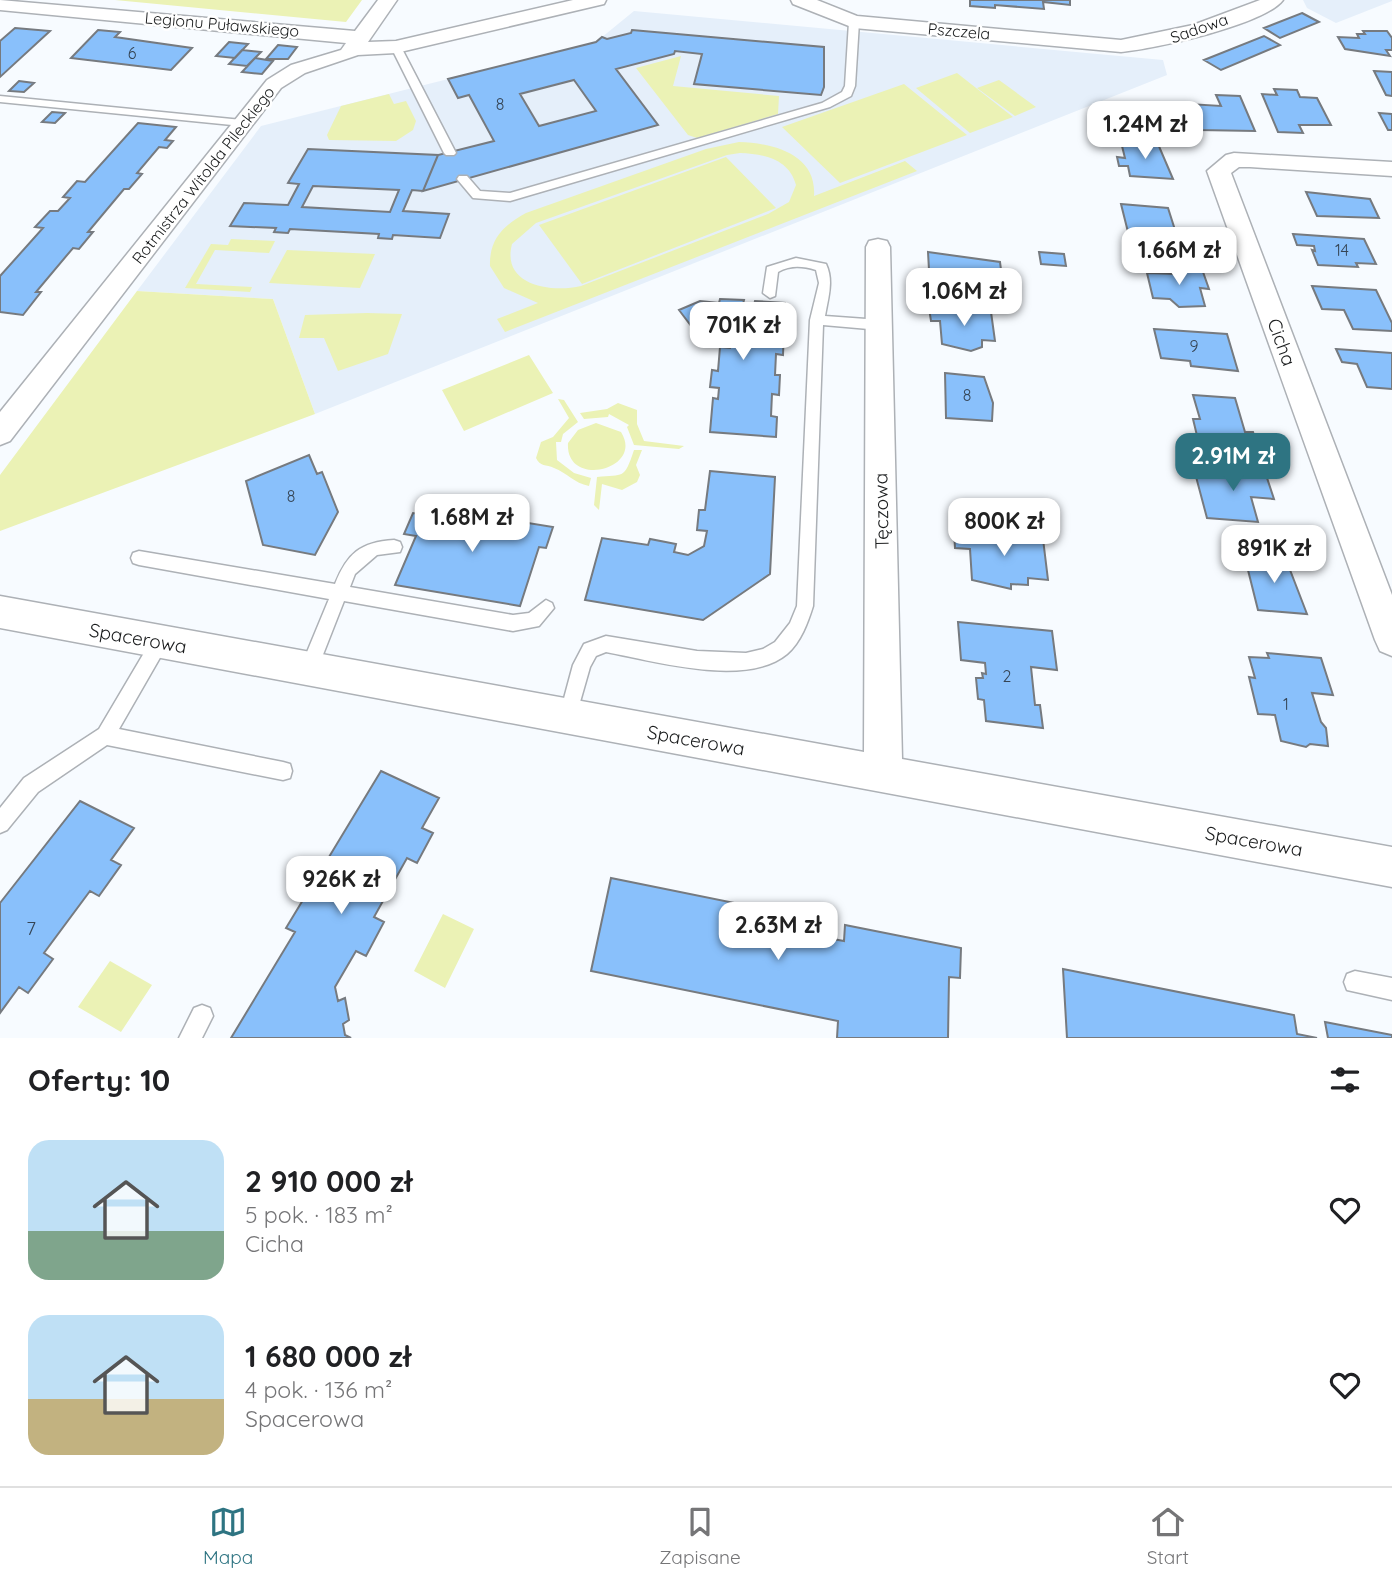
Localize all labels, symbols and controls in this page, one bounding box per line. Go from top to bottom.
street label: Legionu Puławskiego [144,7,300,41]
street label: Sadowa [1167,9,1231,47]
street label: Pszczela [927,18,991,44]
house number: 6 [128,43,137,63]
street label: Rotmistrza Witolda Pileckiego [127,82,279,268]
house number: 8 [496,94,504,114]
pin: 1.24M zł [1073,102,1217,161]
text: 1.24M zł [1103,109,1187,138]
pin: 1.66M zł [1107,228,1251,287]
text: 1.66M zł [1138,235,1220,264]
house number: 14 [1335,240,1349,260]
pin: 1.06M zł [892,268,1036,328]
text: 1.06M zł [922,276,1006,305]
pin: 701K zł [678,302,808,362]
text: 701K zł [706,310,780,339]
street label: Cicha [1262,315,1302,369]
house number: 9 [1190,336,1199,356]
house number: 8 [963,385,971,405]
pin: 2.91M zł [1161,434,1305,493]
text: 2.91M zł [1191,441,1275,470]
street label: Tęczowa [868,473,894,549]
house number: 8 [287,486,295,506]
pin: 1.68M zł [400,494,544,554]
pin: 800K zł [939,498,1069,558]
text: 1.68M zł [431,502,513,531]
text: 800K zł [964,506,1044,535]
pin: 891K zł [1209,526,1339,585]
text: 891K zł [1237,533,1311,562]
street label: Spacerowa [87,618,189,658]
house number: 2 [1003,666,1012,686]
house number: 1 [1283,694,1289,714]
street label: Spacerowa [645,720,747,760]
street label: Spacerowa [1203,821,1305,861]
pin: 926K zł [276,856,406,916]
text: 926K zł [302,864,380,893]
pin: 2.63M zł [706,902,850,962]
text: 2.63M zł [735,910,821,939]
house number: 7 [26,916,36,940]
text: Oferty: 10 [28,1061,170,1099]
icon: filters [1326,1061,1364,1099]
text: 2 910 000 zł [245,1162,412,1200]
icon: home [84,1168,168,1252]
icon: heart [1326,1191,1364,1229]
text: 5 pok. · 183 m² [245,1200,393,1229]
text: Cicha [245,1229,304,1258]
text: 1 680 000 zł [245,1337,411,1375]
icon: home [84,1343,168,1427]
icon: heart [1326,1366,1364,1404]
text: 4 pok. · 136 m² [245,1375,392,1404]
text: Spacerowa [245,1404,364,1433]
tab: Mapa [203,1503,253,1569]
tab: Zapisane [659,1503,741,1569]
tab: Start [1147,1503,1189,1569]

